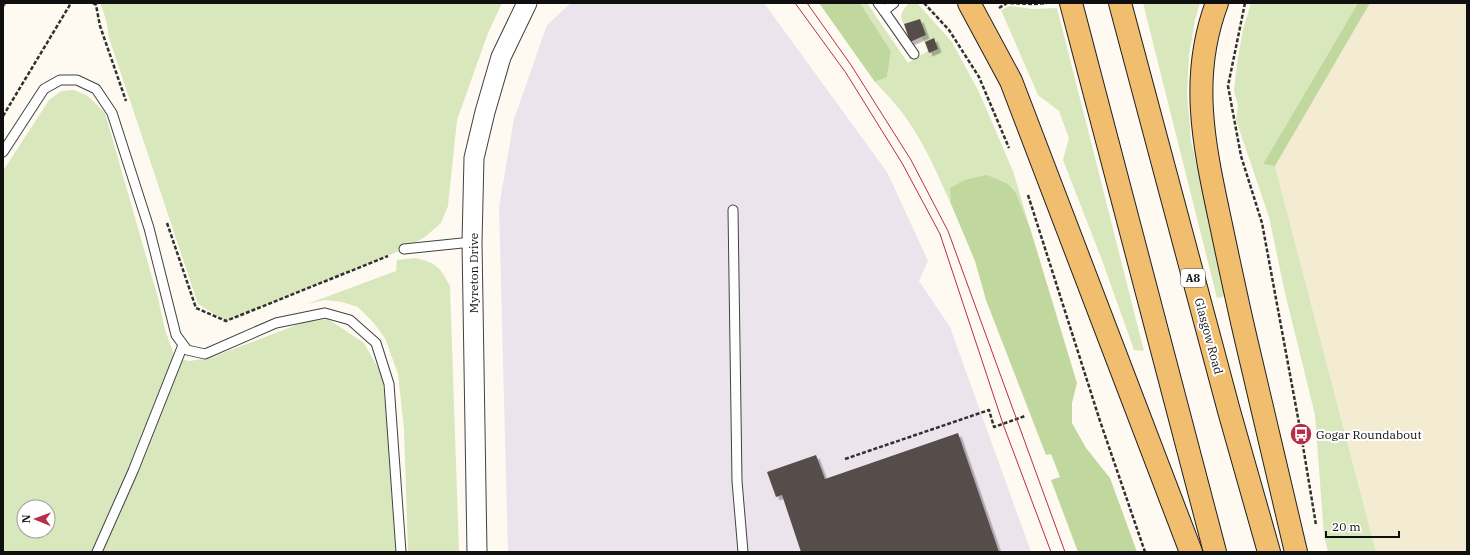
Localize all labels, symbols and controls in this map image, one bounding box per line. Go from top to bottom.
street label: Myreton Drive [466,233,481,313]
road number: A8 [1181,269,1205,287]
street label: Glasgow Road [1192,296,1226,376]
bus stop icon: Gogar Roundabout [1288,421,1314,447]
place label: Gogar Roundabout [1316,427,1422,442]
north arrow [16,499,56,539]
scale bar [1326,513,1399,539]
text: N [19,514,33,523]
text: 20 m [1332,519,1361,534]

